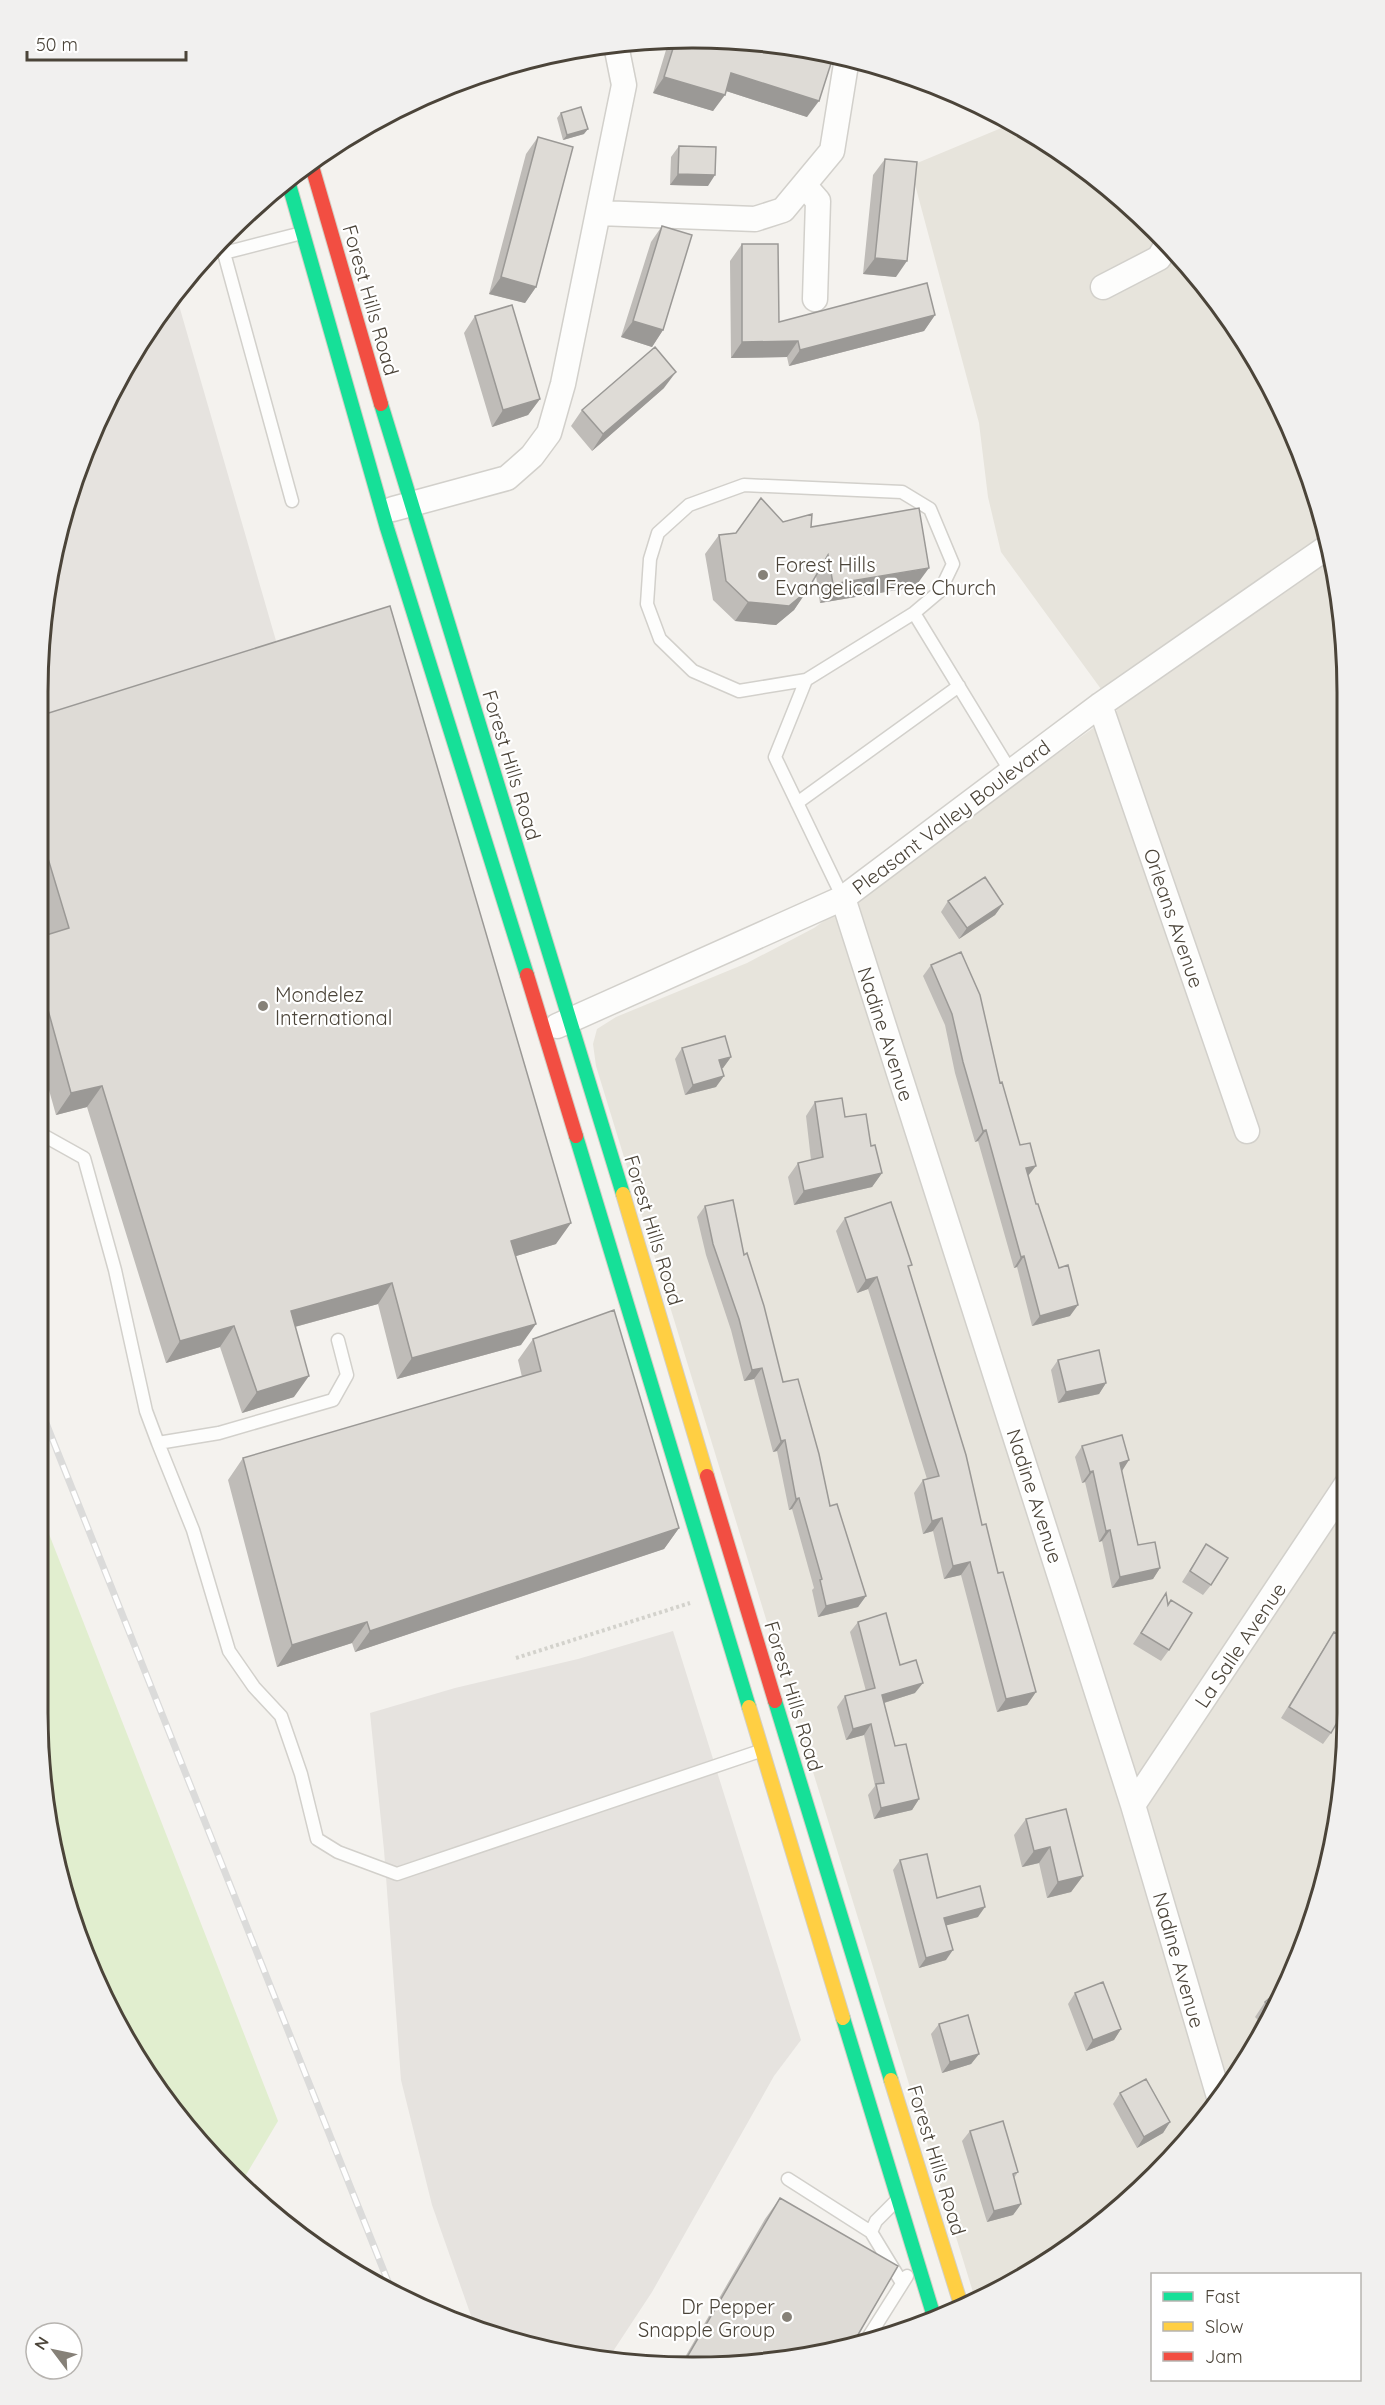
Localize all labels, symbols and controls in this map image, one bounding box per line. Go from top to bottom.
scale bar [27,24,186,62]
text: 50 m [36,33,78,56]
street label: Forest Hills Road [338,222,404,378]
place label: Forest Hills Evangelical Free Church [775,552,996,600]
marker: Forest Hills Evangelical Free Church [756,568,770,582]
street label: Forest Hills Road [477,687,547,843]
street label: Pleasant Valley Boulevard [847,734,1055,900]
street label: Orleans Avenue [1138,845,1210,991]
street label: Nadine Avenue [853,964,919,1104]
place label: Mondelez International [275,982,392,1030]
marker: Mondelez International [256,999,270,1013]
street label: Forest Hills Road [619,1152,689,1308]
street label: Nadine Avenue [1002,1426,1068,1566]
street label: La Salle Avenue [1189,1578,1291,1712]
street label: Forest Hills Road [759,1618,829,1774]
street label: Nadine Avenue [1148,1889,1210,2031]
street label: Forest Hills Road [902,2082,972,2238]
legend [1151,2273,1361,2381]
text: Fast [1205,2285,1240,2308]
place label: Dr Pepper Snapple Group [638,2294,775,2342]
marker: Dr Pepper Snapple Group [780,2310,794,2324]
text: Slow [1205,2315,1243,2338]
north arrow [24,2321,84,2381]
text: N [30,2333,53,2353]
text: Jam [1205,2345,1243,2368]

